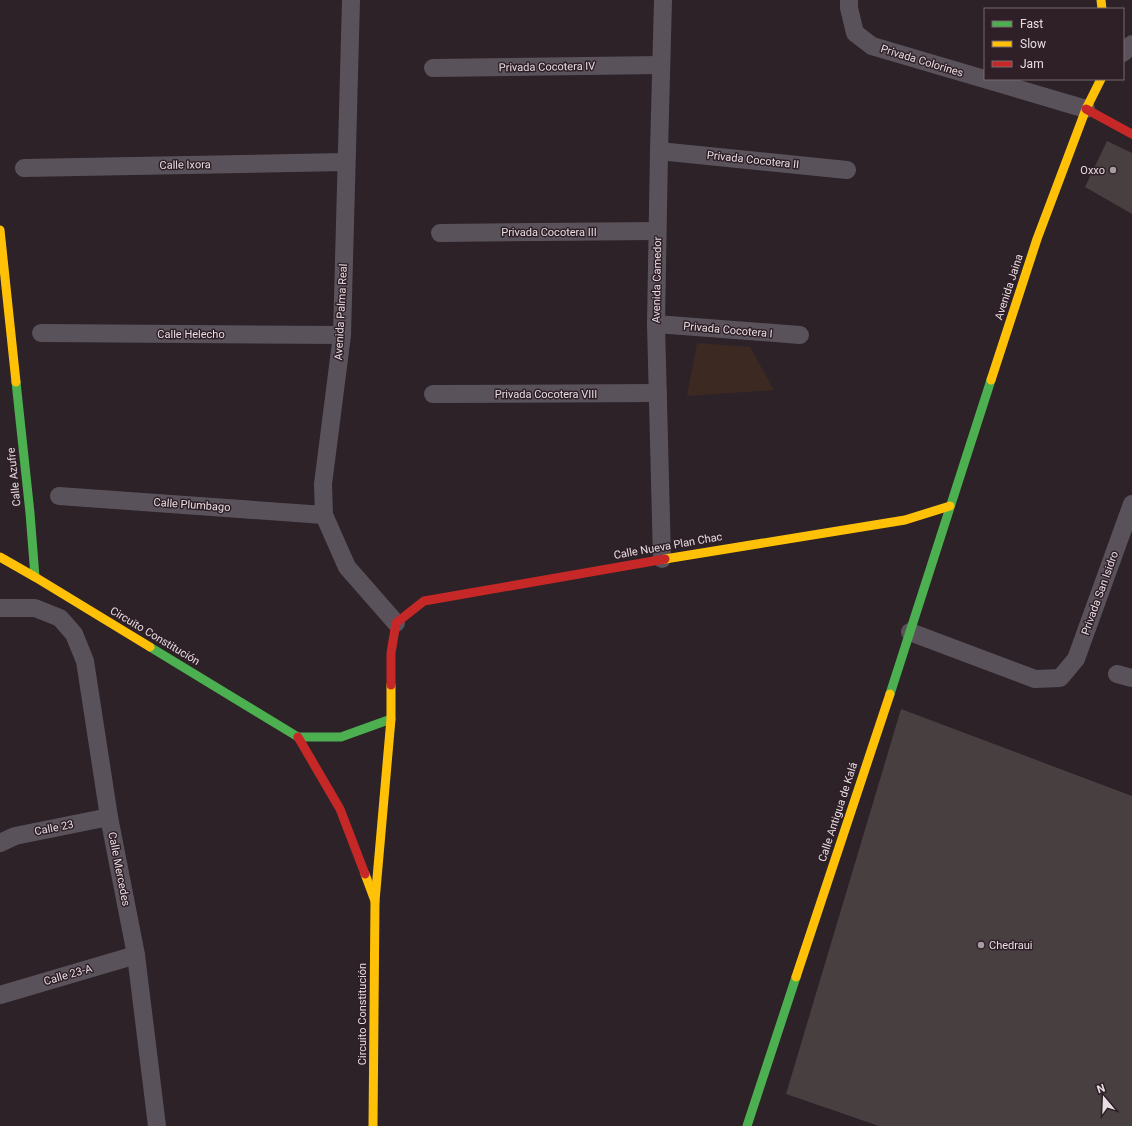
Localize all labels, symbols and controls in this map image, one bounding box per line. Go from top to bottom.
legend [984,8,1124,80]
text: Fast [1020,17,1043,31]
text: Slow [1020,37,1046,51]
street label: Privada Colorines [879,42,965,80]
text: Jam [1020,57,1044,71]
street label: Privada Cocotera IV [499,60,595,74]
street label: Privada Cocotera II [706,149,800,171]
street label: Calle Ixora [159,158,211,172]
place label: Oxxo [1080,164,1105,177]
marker: Oxxo [1108,165,1118,175]
street label: Privada Cocotera III [501,226,597,239]
street label: Avenida Camedor [650,236,664,323]
street label: Avenida Jaina [992,252,1026,322]
street label: Avenida Palma Real [332,263,350,361]
street label: Privada Cocotera I [683,320,773,340]
street label: Calle Helecho [157,328,225,341]
street label: Privada Cocotera VIII [495,388,597,401]
street label: Calle Azufre [4,447,24,507]
street label: Calle Plumbago [153,496,231,514]
street label: Calle Nueva Plan Chac [613,530,724,562]
street label: Privada San Isidro [1079,549,1121,637]
street label: Circuito Constitución [108,604,202,668]
street label: Calle Antigua de Kalá [816,761,860,863]
street label: Calle 23 [33,818,75,838]
street label: Calle Mercedes [105,831,133,908]
place label: Chedraui [989,939,1033,952]
marker: Chedraui [976,940,986,950]
street label: Calle 23-A [42,962,94,988]
street label: Circuito Constitución [356,963,369,1065]
north arrow [1084,1078,1124,1118]
text: N [1095,1082,1107,1096]

